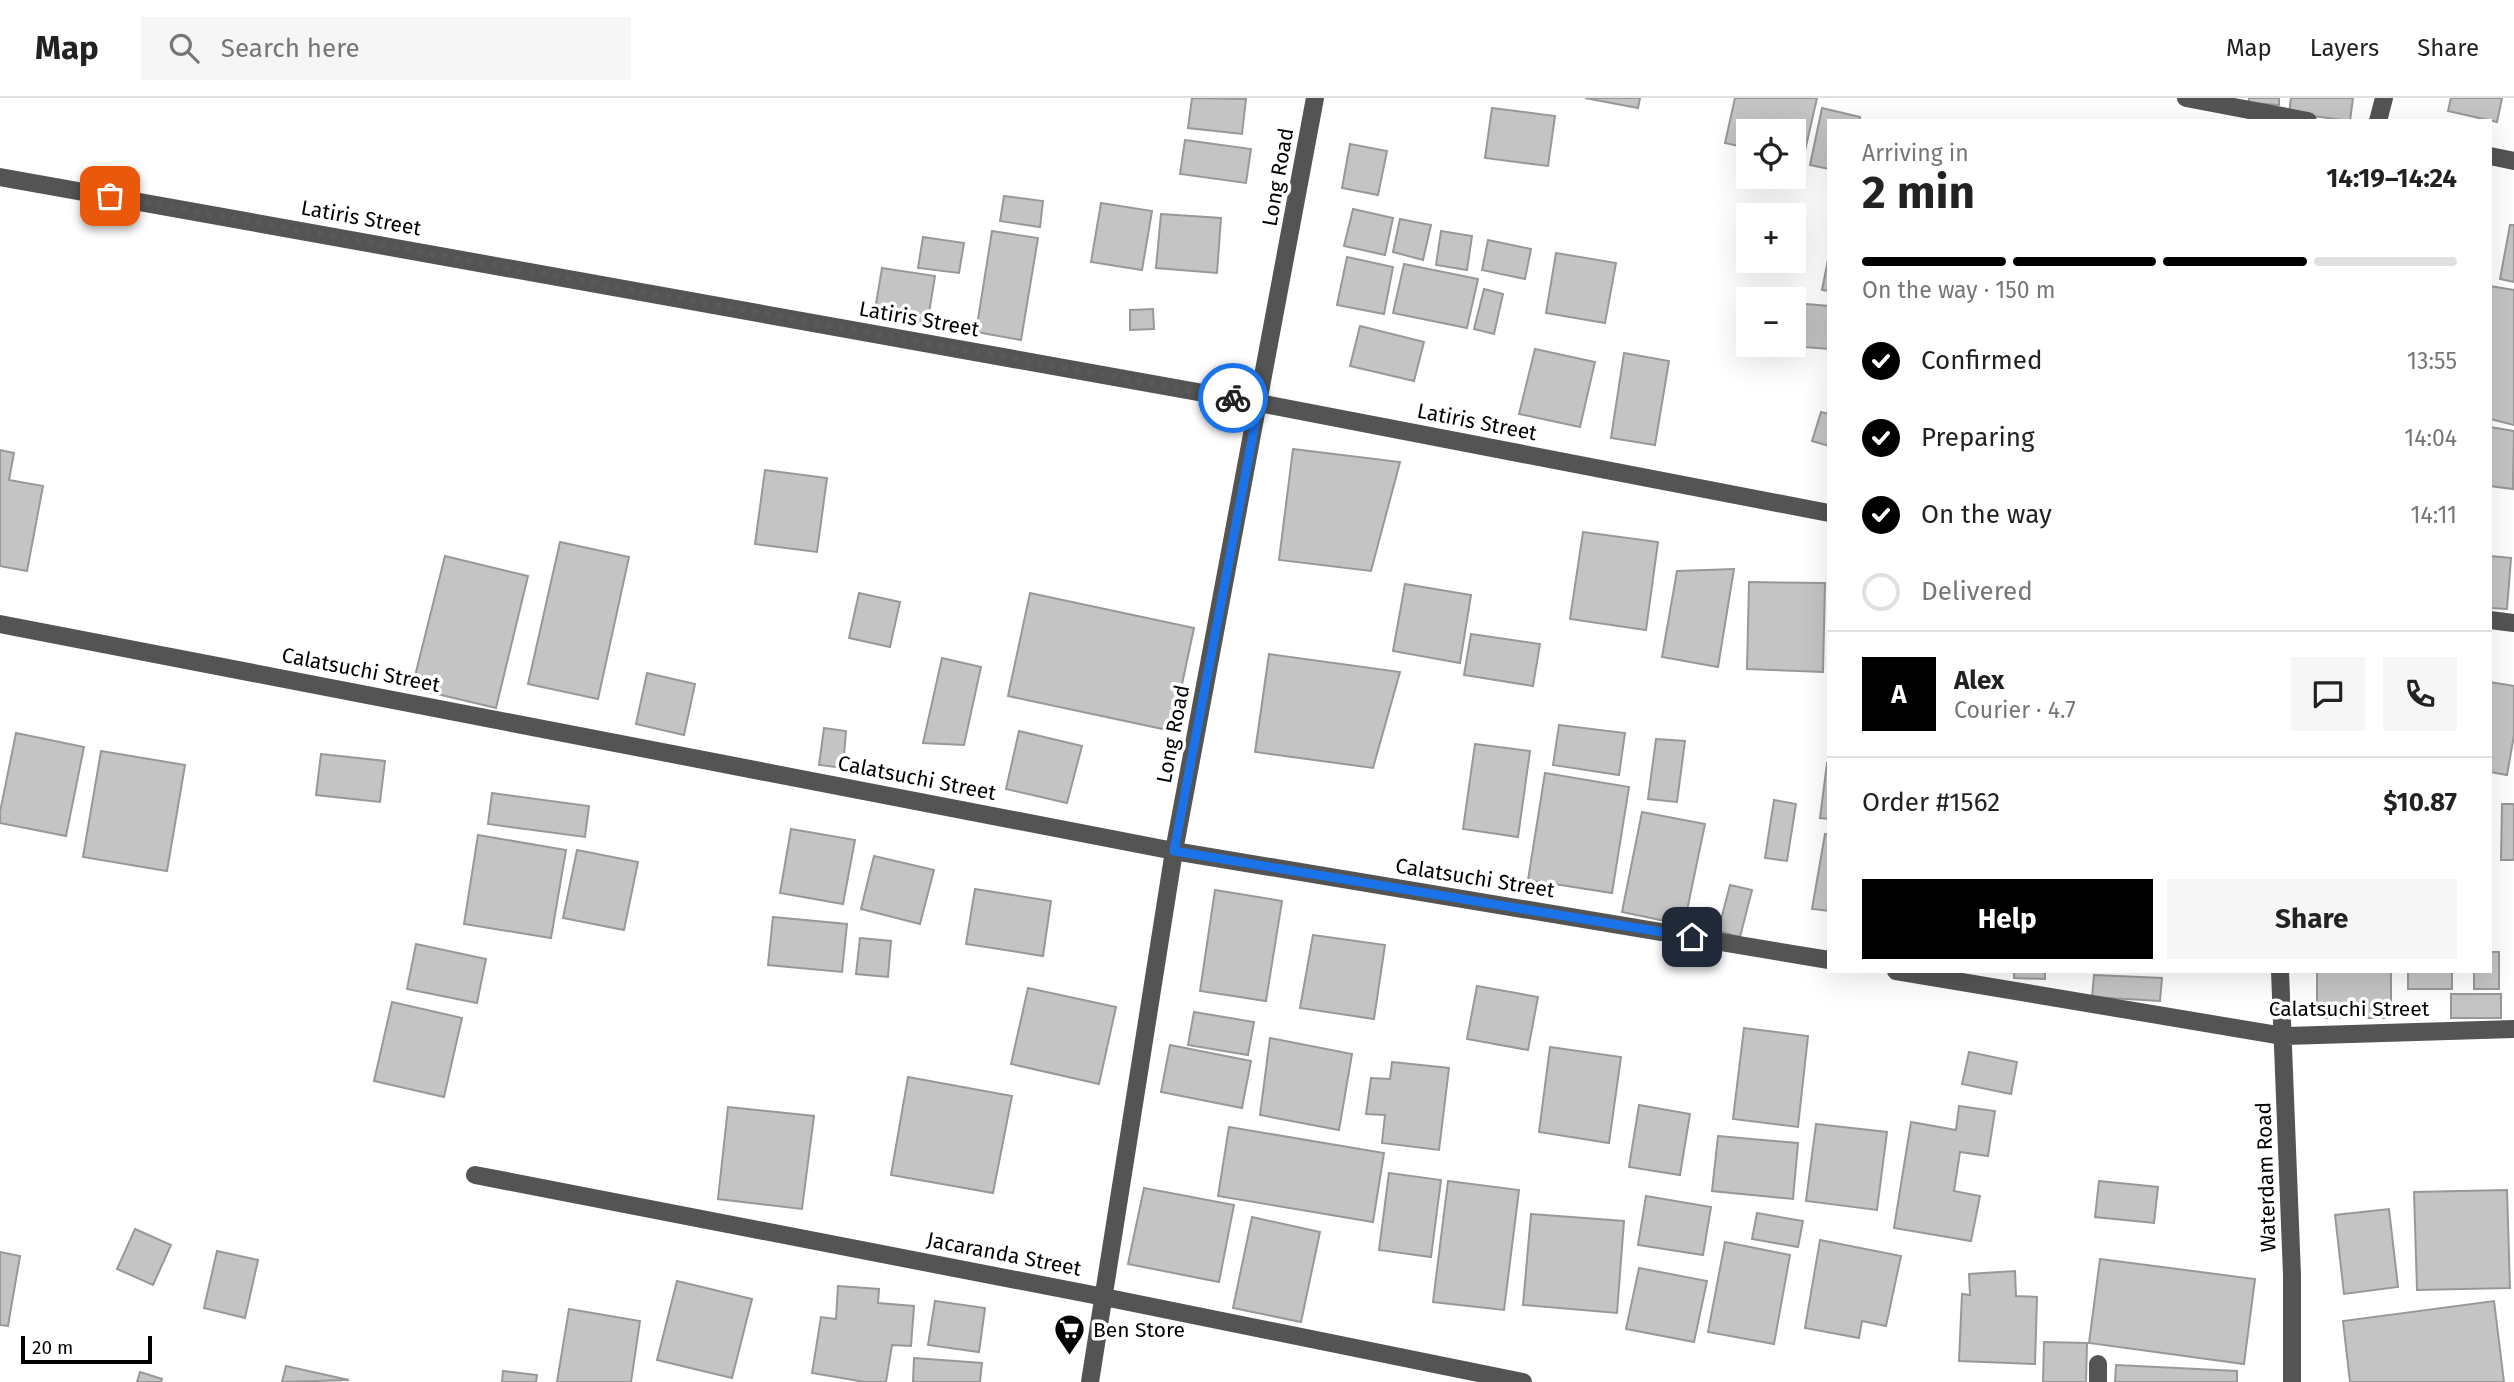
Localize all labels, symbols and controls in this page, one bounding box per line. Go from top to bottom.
search box [141,17,631,80]
text: Map [35,28,99,68]
icon: search [165,29,203,67]
text: Search here [221,33,360,64]
text: Map [2226,34,2272,62]
text: Layers [2310,34,2379,62]
text: Share [2417,34,2479,62]
map controls [1736,119,1806,357]
button: locate [1736,119,1806,189]
street label: Long Road [1257,126,1299,228]
text: Arriving in [1862,139,1969,167]
text: 14:19–14:24 [2326,163,2457,194]
text: 2 min [1862,165,1975,220]
pin [80,166,140,226]
icon: bag [91,177,129,215]
street label: Latiris Street [299,195,424,241]
button: + [1736,203,1806,273]
text: On the way · 150 m [1862,276,2055,304]
button: − [1736,287,1806,357]
street label: Latiris Street [857,296,982,342]
icon: check [1862,342,1900,380]
text: Confirmed [1921,345,2042,376]
text: 13:55 [2407,347,2457,375]
courier [1198,363,1268,433]
icon: bike [1214,379,1252,417]
street label: Latiris Street [1415,398,1540,446]
icon: check [1862,419,1900,457]
text: Preparing [1921,422,2034,453]
text: 14:04 [2404,424,2457,452]
icon: check [1862,496,1900,534]
text: On the way [1921,499,2052,530]
text: 14:11 [2411,501,2457,529]
text: Delivered [1921,576,2033,607]
street label: Calatsuchi Street [280,642,443,698]
button: chat [2291,657,2365,731]
button: phone [2383,657,2457,731]
text: Alex [1954,665,2004,696]
text: A [1891,679,1907,710]
street label: Long Road [1151,683,1195,785]
text: Courier · 4.7 [1954,696,2076,724]
street label: Calatsuchi Street [836,750,999,806]
text: Order #1562 [1862,787,2000,818]
text: $10.87 [2383,787,2457,818]
street label: Calatsuchi Street [1394,853,1557,903]
button: Help [1862,879,2153,959]
button: Share [2167,879,2457,959]
pin [1662,907,1722,967]
icon: home [1673,918,1711,956]
street label: Calatsuchi Street [2269,996,2430,1022]
street label: Waterdam Road [2250,1101,2282,1253]
street label: Jacaranda Street [925,1226,1084,1282]
supermarket icon: Ben Store [1053,1313,1087,1357]
place label: Ben Store [1093,1317,1185,1343]
scale bar [21,1333,152,1365]
text: 20 m [32,1336,73,1359]

